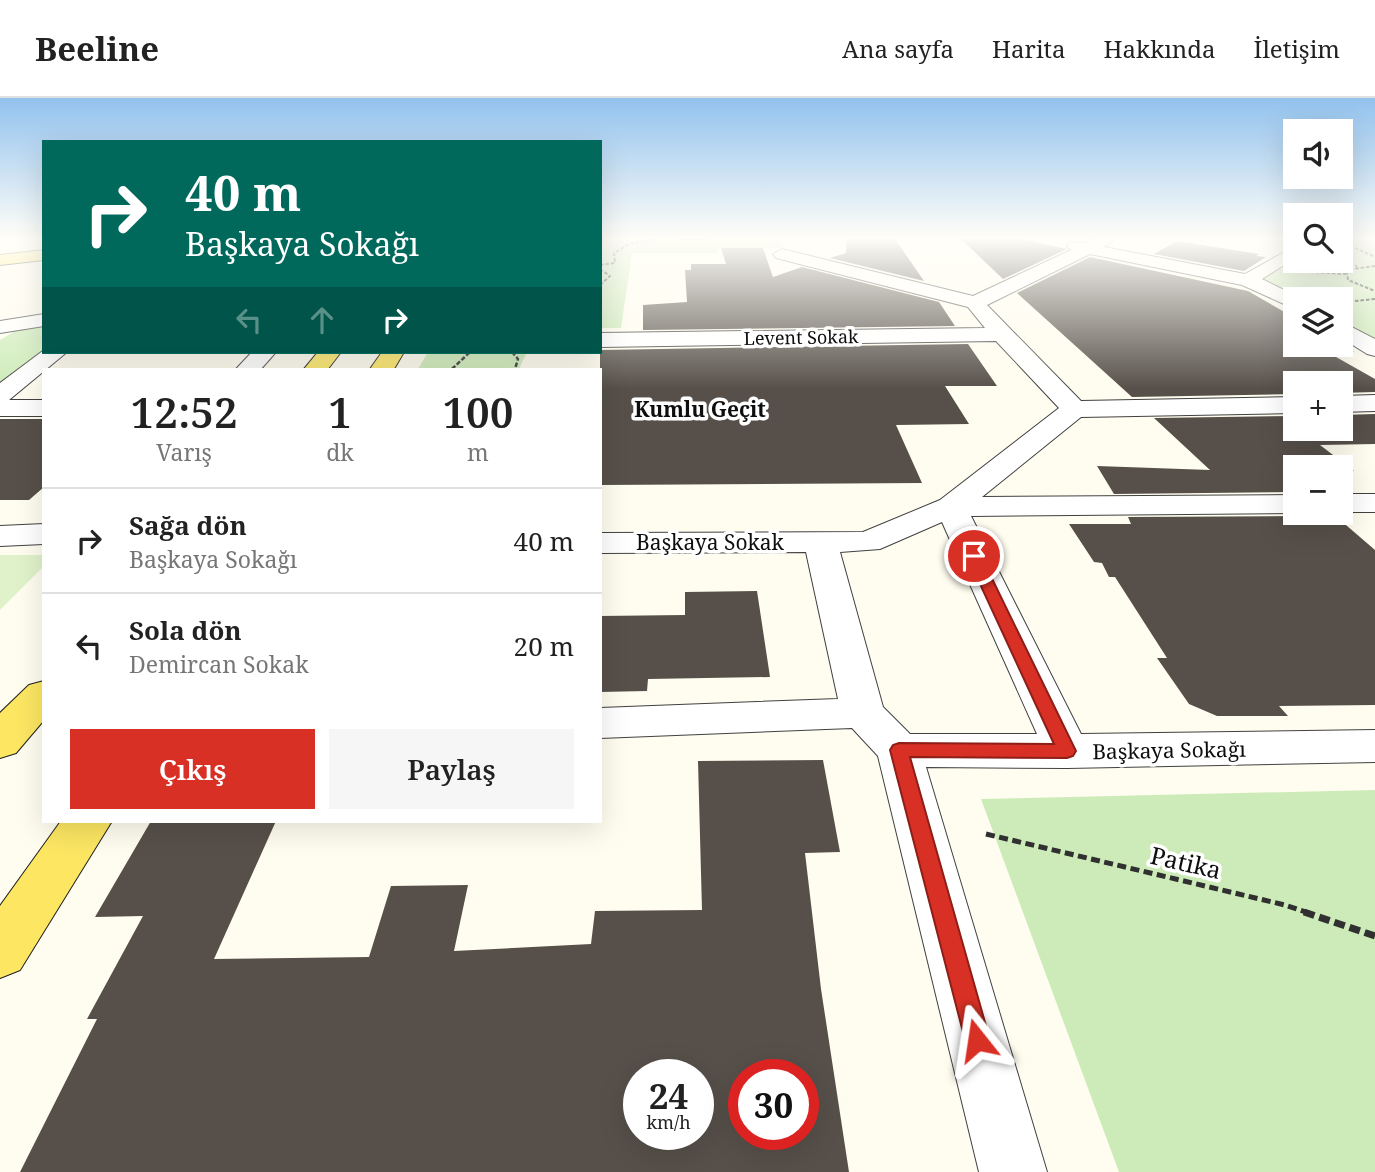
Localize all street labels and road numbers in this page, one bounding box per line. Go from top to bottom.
street label: Levent Sokak [743,324,859,350]
street label: Başkaya Sokak [636,528,785,556]
street label: Başkaya Sokağı [1092,735,1246,765]
street label: Patika [1147,838,1225,886]

